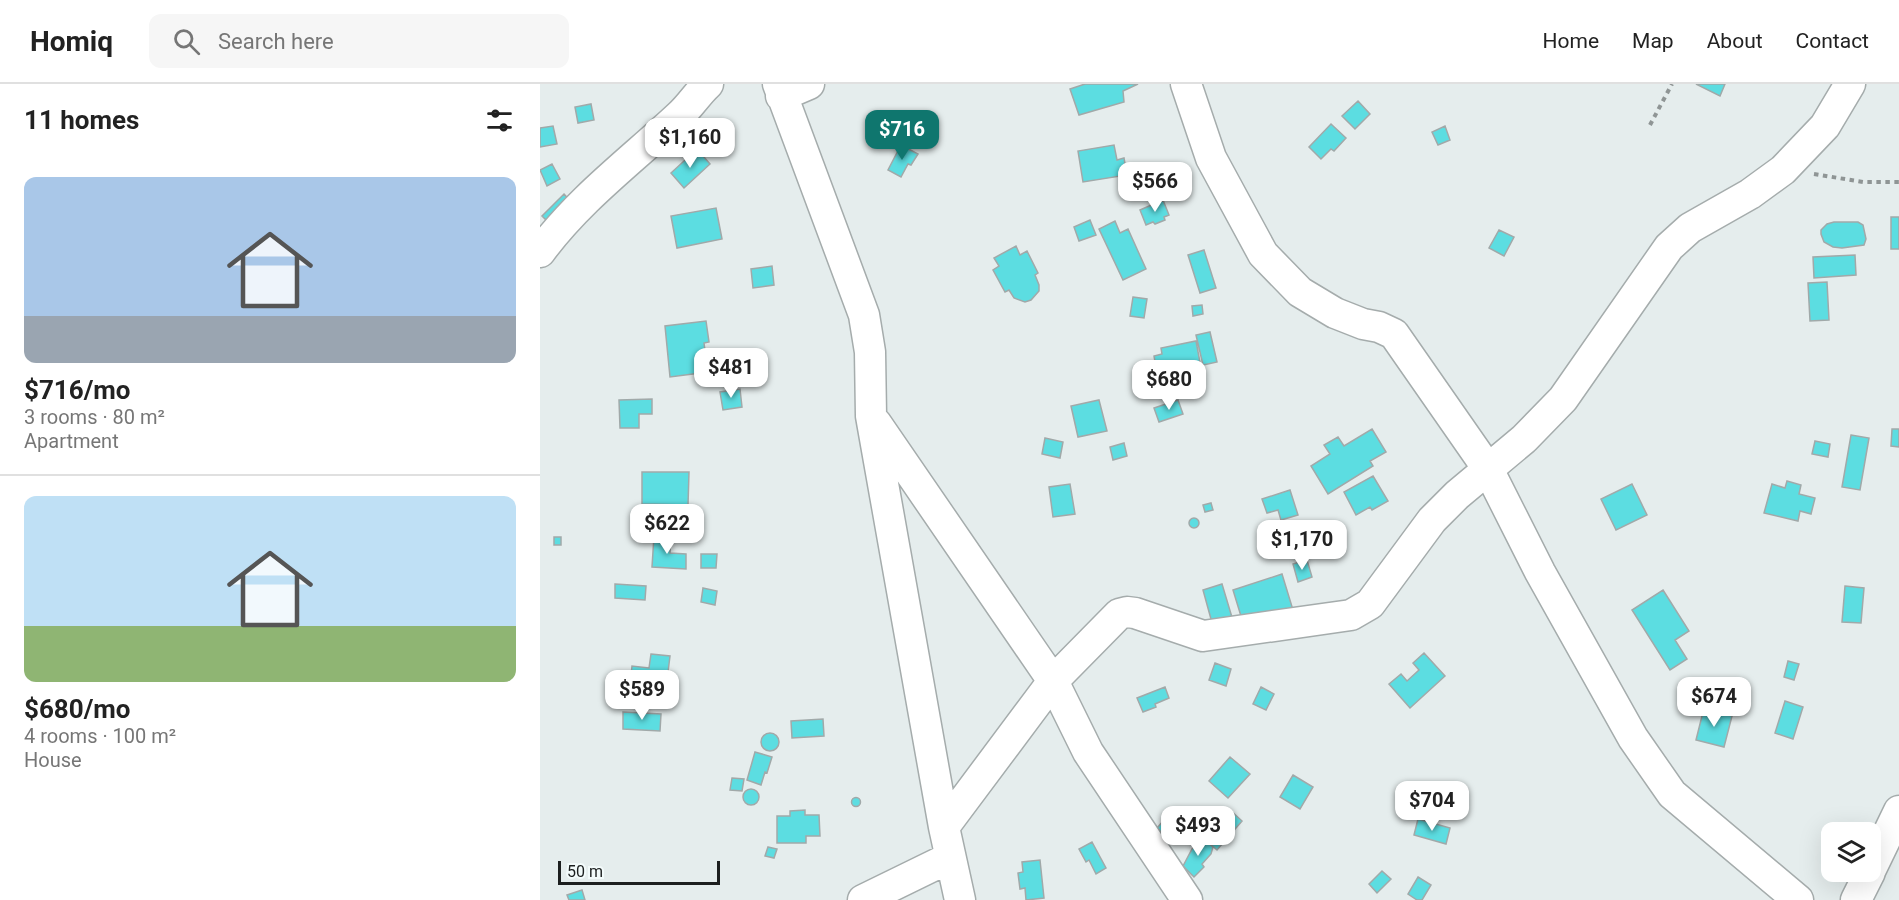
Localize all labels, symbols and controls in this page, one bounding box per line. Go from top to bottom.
search box [149,14,569,68]
text: Homiq [30,25,113,58]
icon: search [170,25,203,58]
text: Search here [218,29,334,54]
text: Home [1543,29,1599,53]
text: Map [1632,29,1674,53]
text: About [1707,29,1763,53]
text: Contact [1796,29,1869,53]
icon: filters [483,104,516,137]
text: 11 homes [24,105,139,135]
pin: $716 [866,110,938,161]
text: $716 [879,117,925,141]
pin: $1,160 [641,118,739,169]
text: $1,160 [659,125,721,149]
pin: $566 [1119,162,1191,213]
text: $566 [1132,169,1178,193]
icon: home [216,216,324,324]
pin: $481 [695,348,767,399]
text: $481 [708,355,754,379]
pin: $680 [1133,360,1205,411]
text: $680 [1146,367,1192,391]
text: $716/mo [24,375,131,405]
text: 3 rooms · 80 m² [24,405,165,429]
text: Apartment [24,429,119,453]
pin: $622 [631,504,703,555]
text: $622 [644,511,690,535]
pin: $1,170 [1253,520,1351,571]
text: $1,170 [1271,527,1333,551]
icon: home [216,535,324,643]
pin: $589 [606,670,678,721]
text: $589 [619,677,665,701]
pin: $674 [1678,677,1750,728]
text: $674 [1691,684,1737,708]
text: $680/mo [24,694,131,724]
text: 4 rooms · 100 m² [24,724,176,748]
text: House [24,748,82,772]
pin: $704 [1396,781,1468,832]
text: $704 [1409,788,1455,812]
pin: $493 [1162,806,1234,857]
text: $493 [1175,813,1221,837]
map controls [1821,822,1881,882]
button: layers [1821,822,1881,882]
scale bar [558,858,720,886]
text: 50 m [567,862,603,881]

